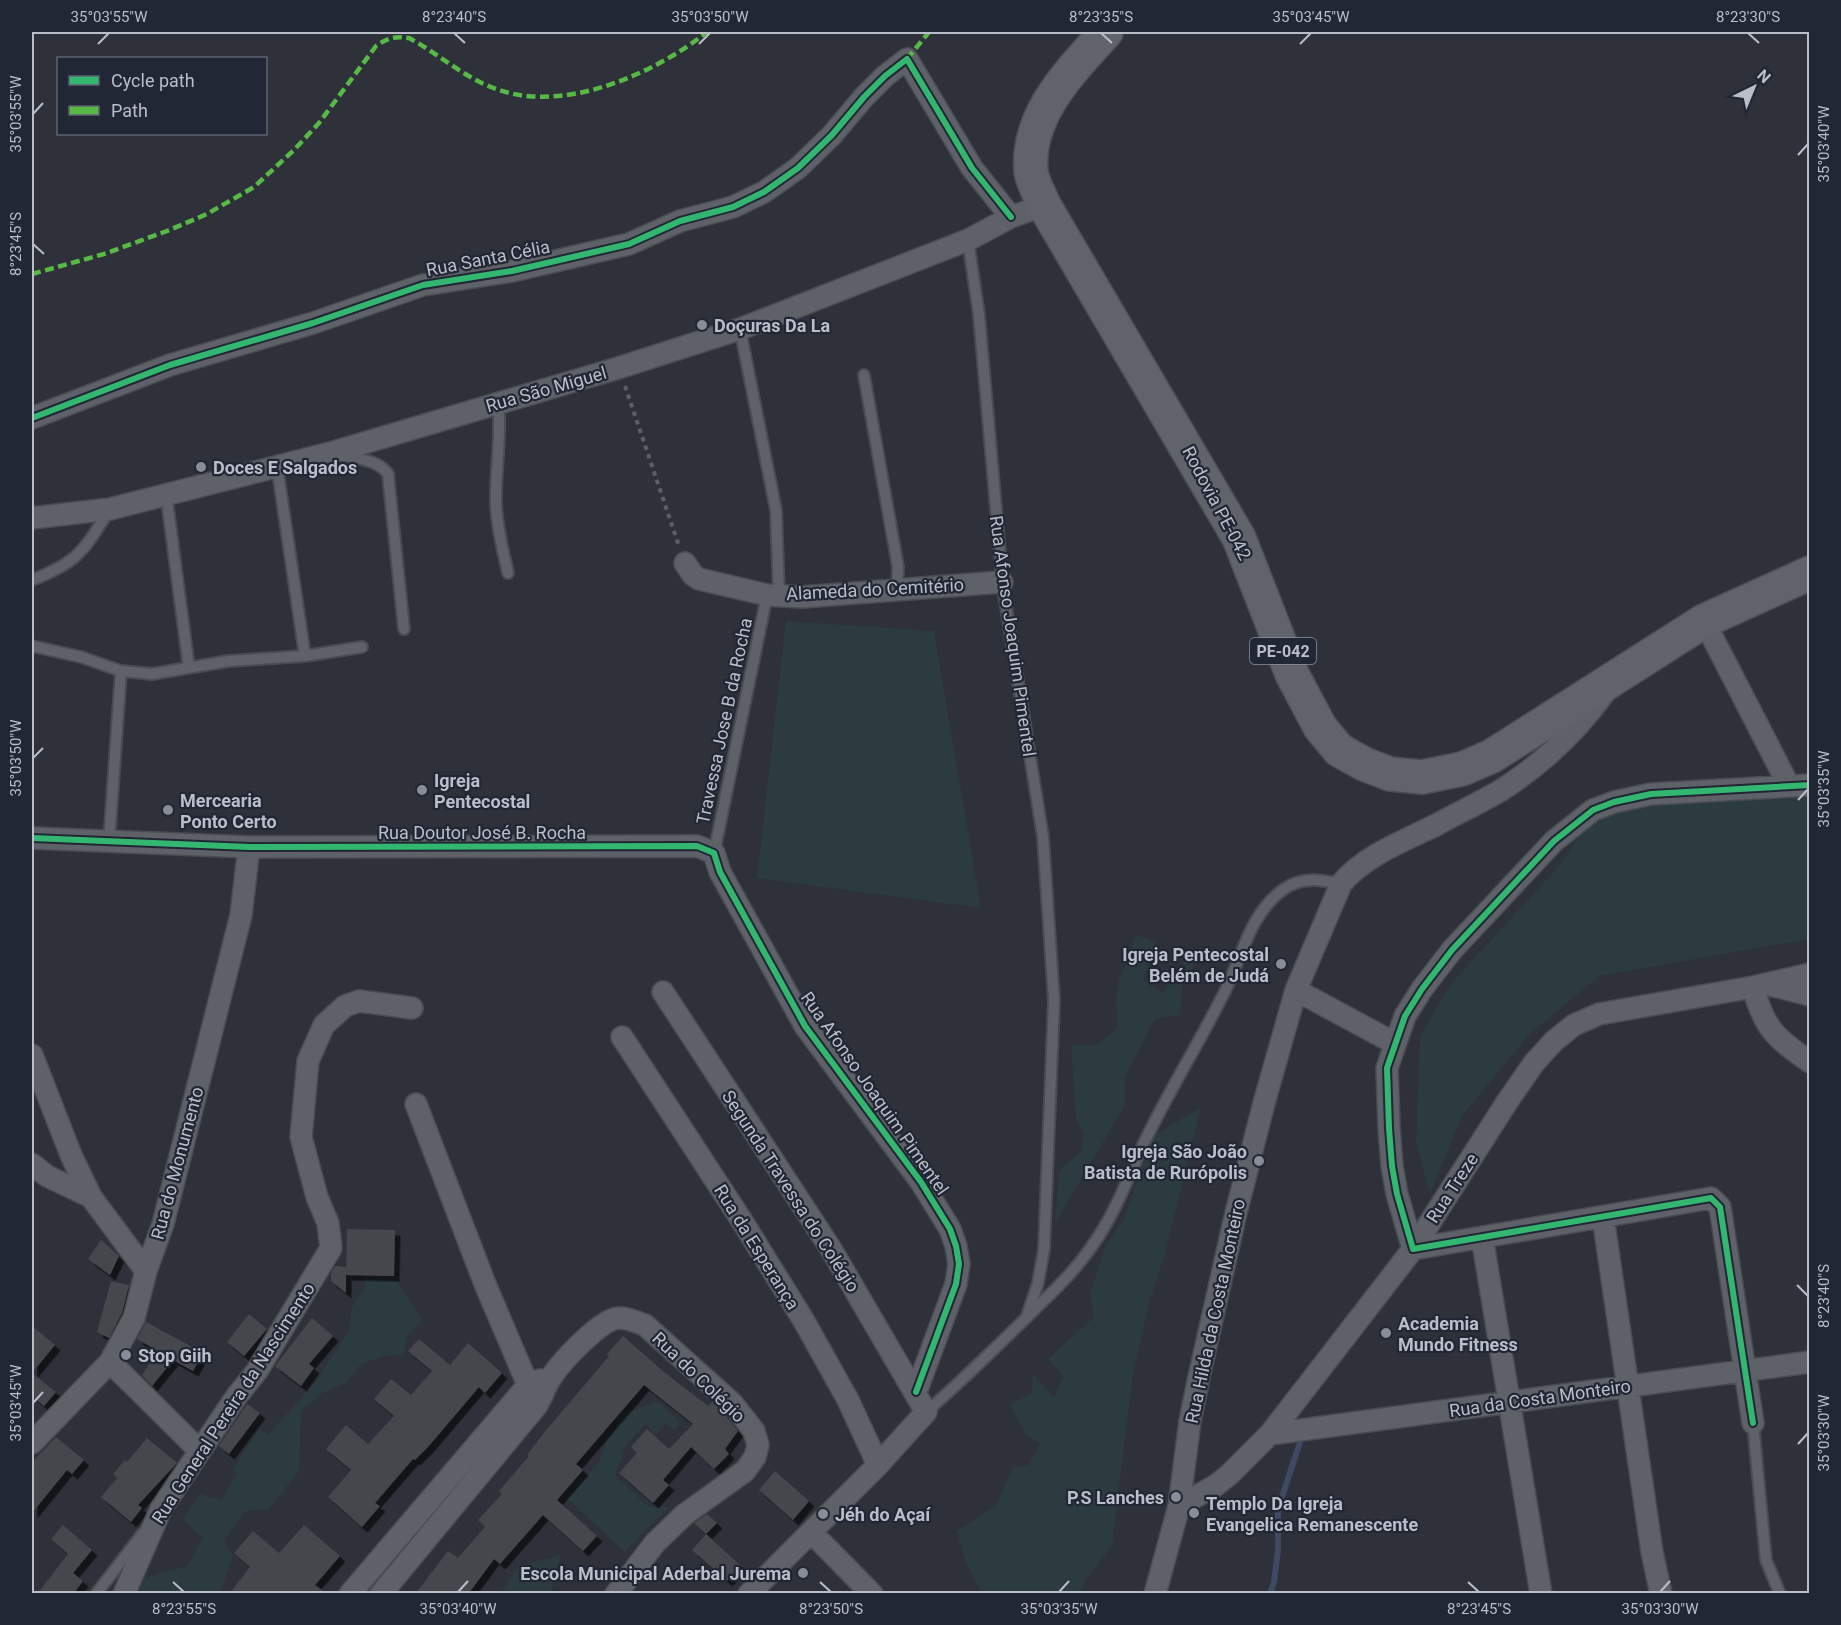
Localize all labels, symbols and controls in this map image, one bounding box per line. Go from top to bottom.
text: 35°03'55"W [71,8,147,26]
text: 8°23'40"S [422,8,486,26]
text: 35°03'50"W [672,8,748,26]
text: 8°23'35"S [1069,8,1133,26]
text: 35°03'45"W [1273,8,1349,26]
text: 8°23'30"S [1716,8,1780,26]
legend [57,57,267,135]
north arrow [1724,57,1784,117]
text: N [1753,66,1774,87]
text: Cycle path [111,70,195,91]
text: 35°03'55"W [7,76,25,152]
text: Path [111,100,148,121]
text: 35°03'40"W [1815,106,1833,182]
text: 8°23'45"S [7,212,25,276]
street label: Rua Santa Célia [424,236,552,280]
place label: Doçuras Da La [714,315,831,336]
marker: Doçuras Da La [695,318,709,332]
street label: Rua São Miguel [483,362,609,416]
street label: Rodovia PE-042 [1178,442,1256,564]
place label: Doces E Salgados [213,457,357,478]
marker: Doces E Salgados [194,460,208,474]
street label: Rua Afonso Joaquim Pimentel [986,514,1040,758]
street label: Alameda do Cemitério [786,574,964,604]
street label: Travessa Jose B da Rocha [692,616,756,826]
road number: PE-042 [1250,638,1316,664]
text: 35°03'50"W [7,720,25,796]
text: 35°03'35"W [1815,751,1833,827]
place label: Igreja Pentecostal [434,770,530,812]
marker: Igreja Pentecostal [415,783,429,797]
place label: Mercearia Ponto Certo [180,790,277,832]
marker: Mercearia Ponto Certo [161,803,175,817]
street label: Rua Doutor José B. Rocha [378,822,586,843]
place label: Igreja Pentecostal Belém de Judá [1122,944,1269,986]
marker: Igreja Pentecostal Belém de Judá [1274,957,1288,971]
street label: Rua Afonso Joaquim Pimentel [797,987,953,1199]
street label: Rua do Monumento [147,1084,207,1242]
street label: Segunda Travessa do Colégio [718,1086,864,1296]
place label: Igreja São João Batista de Rurópolis [1084,1141,1247,1183]
street label: Rua Treze [1422,1149,1482,1227]
marker: Igreja São João Batista de Rurópolis [1252,1154,1266,1168]
street label: Rua da Esperança [710,1181,804,1313]
street label: Rua Hilda da Costa Monteiro [1181,1197,1249,1425]
text: 8°23'40"S [1815,1264,1833,1328]
street label: Rua General Pereira da Nascimento [147,1279,319,1527]
place label: Academia Mundo Fitness [1398,1313,1518,1355]
marker: Academia Mundo Fitness [1379,1326,1393,1340]
street label: Rua do Colégio [648,1327,750,1427]
place label: Stop Giih [138,1345,212,1366]
marker: Stop Giih [119,1348,133,1362]
text: 35°03'45"W [7,1365,25,1441]
street label: Rua da Costa Monteiro [1448,1375,1632,1421]
text: 35°03'30"W [1815,1395,1833,1471]
place label: P.S Lanches [1067,1487,1164,1508]
marker: P.S Lanches [1169,1490,1183,1504]
place label: Templo Da Igreja Evangelica Remanescente [1206,1493,1418,1535]
place label: Jéh do Açaí [835,1504,931,1525]
marker: Templo Da Igreja Evangelica Remanescente [1187,1506,1201,1520]
marker: Jéh do Açaí [816,1507,830,1521]
place label: Escola Municipal Aderbal Jurema [520,1563,791,1584]
marker: Escola Municipal Aderbal Jurema [796,1566,810,1580]
text: 8°23'55"S [152,1600,216,1618]
text: 35°03'40"W [420,1600,496,1618]
text: 8°23'50"S [799,1600,863,1618]
text: 35°03'35"W [1021,1600,1097,1618]
text: 8°23'45"S [1447,1600,1511,1618]
text: 35°03'30"W [1622,1600,1698,1618]

